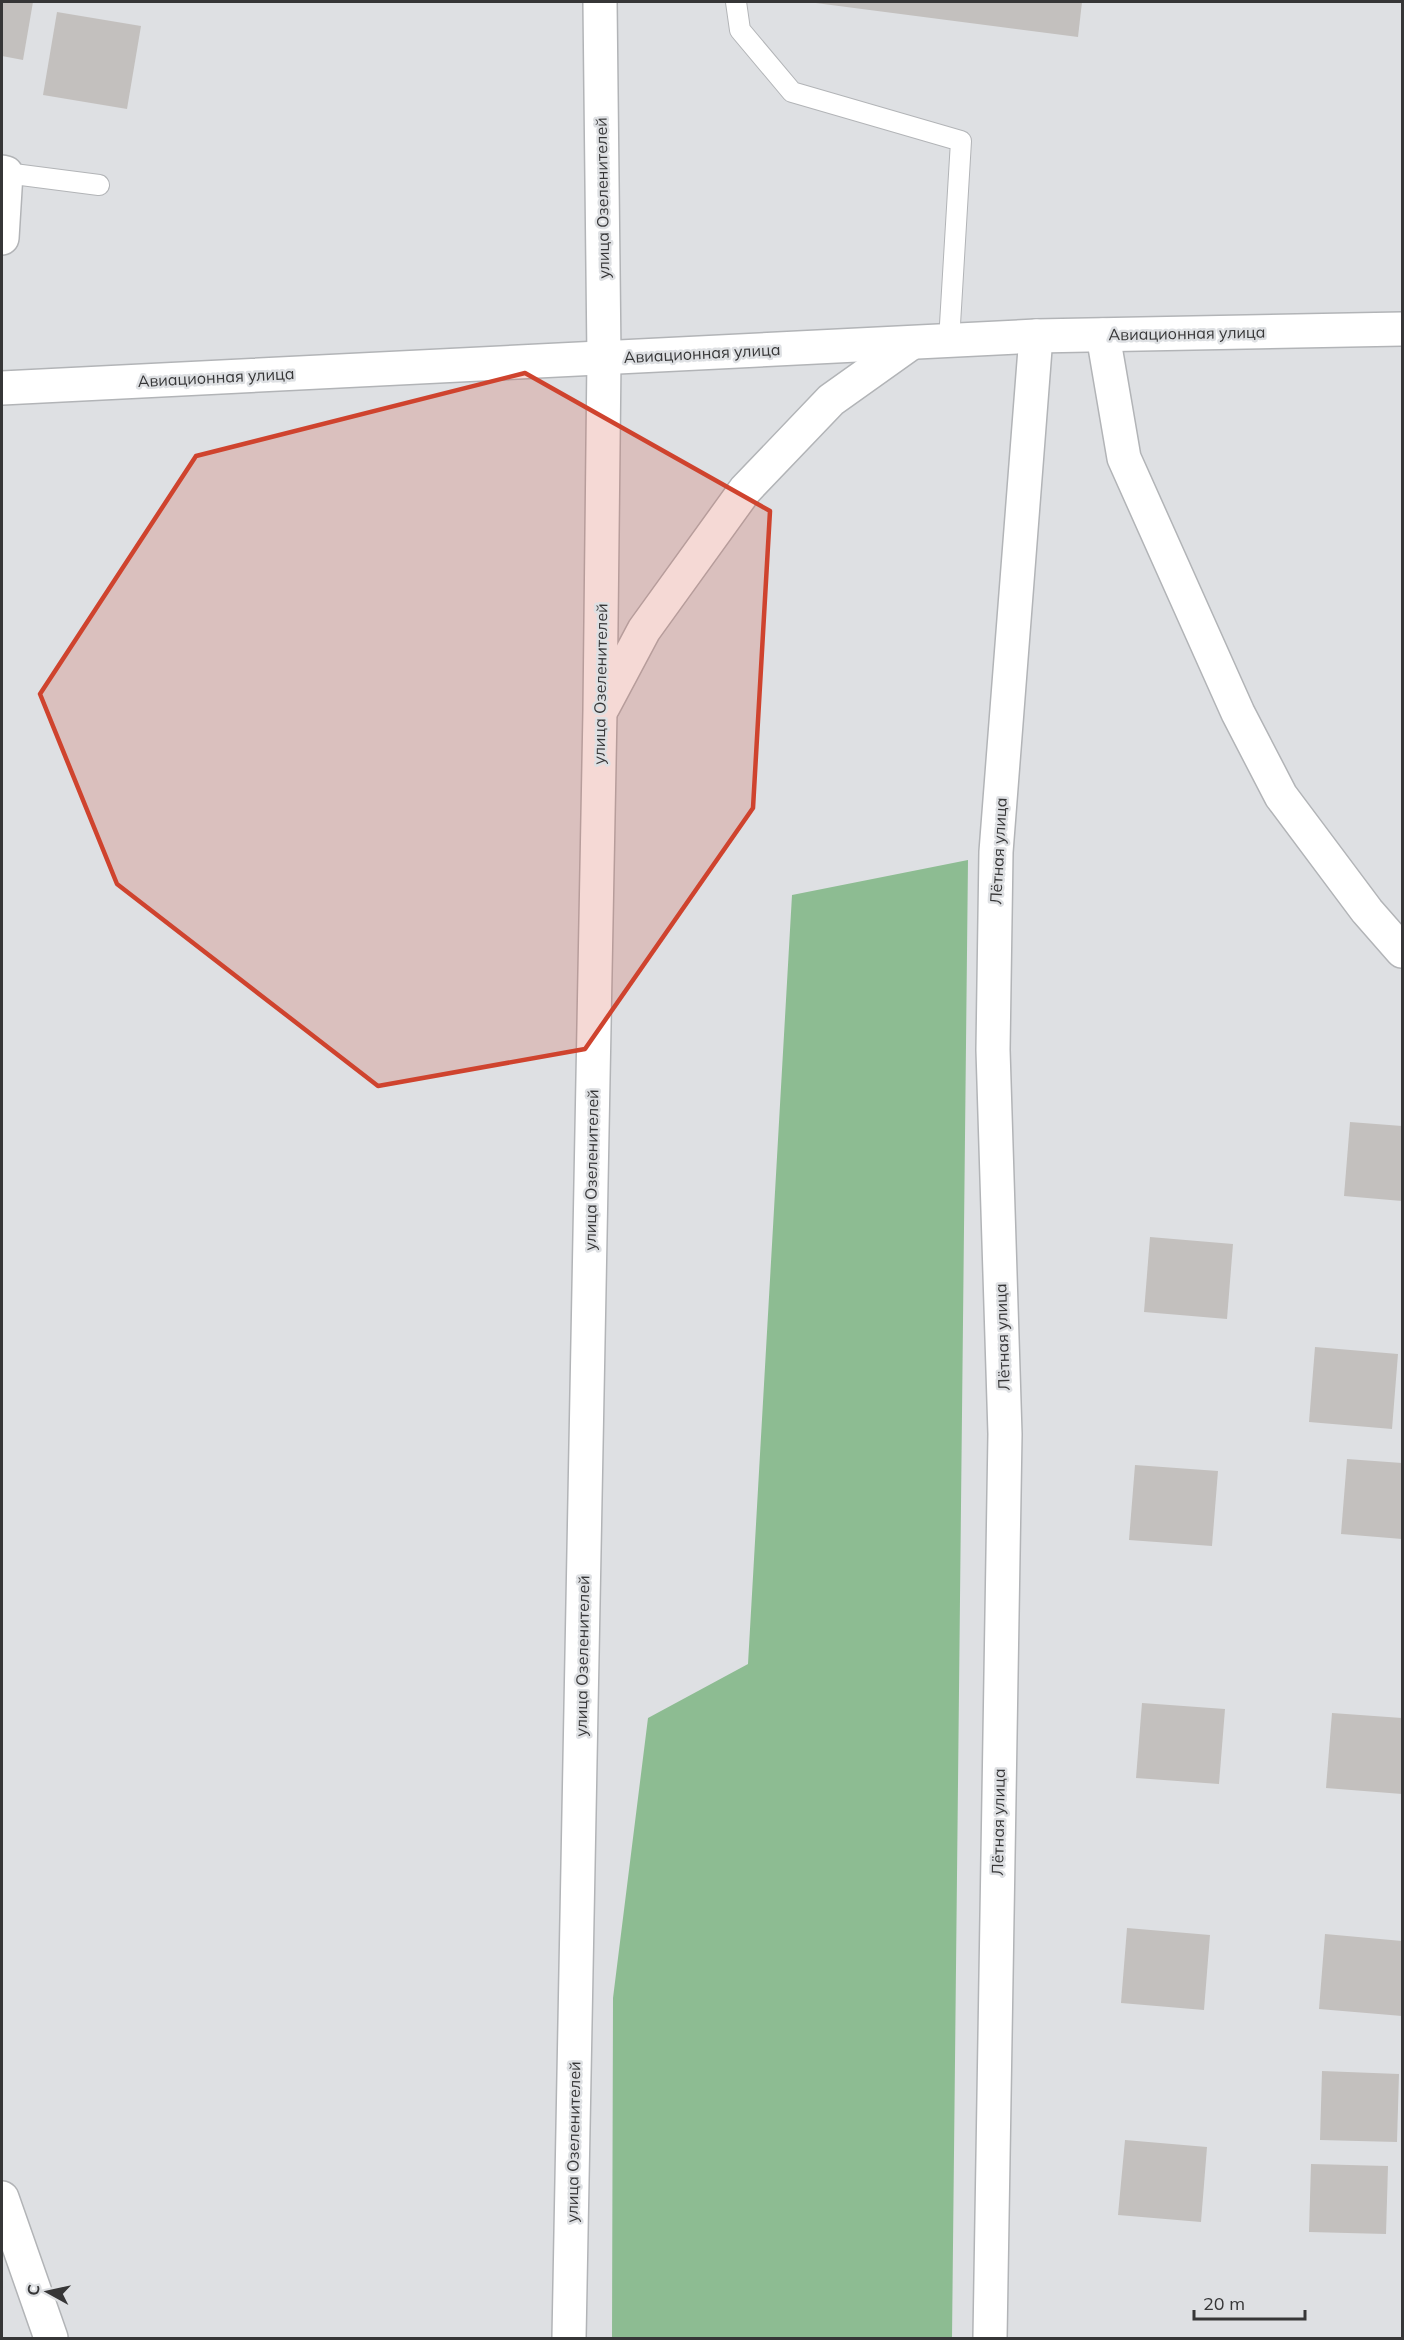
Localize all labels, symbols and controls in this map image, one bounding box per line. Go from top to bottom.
street label: улица Озеленителей [591,117,613,279]
street label: Авиационная улица [1108,322,1266,344]
street label: Авиационная улица [623,339,781,367]
street label: Авиационная улица [137,363,295,391]
street label: улица Озеленителей [589,603,611,765]
street label: Лётная улица [985,797,1011,905]
street label: улица Озеленителей [580,1089,602,1251]
street label: Лётная улица [990,1283,1014,1391]
street label: улица Озеленителей [571,1575,593,1737]
street label: Лётная улица [987,1768,1009,1876]
street label: улица Озеленителей [562,2061,584,2223]
north arrow [18,2262,78,2322]
text: С [22,2283,44,2297]
scale bar [1194,2283,1305,2321]
text: 20 m [1203,2292,1245,2315]

